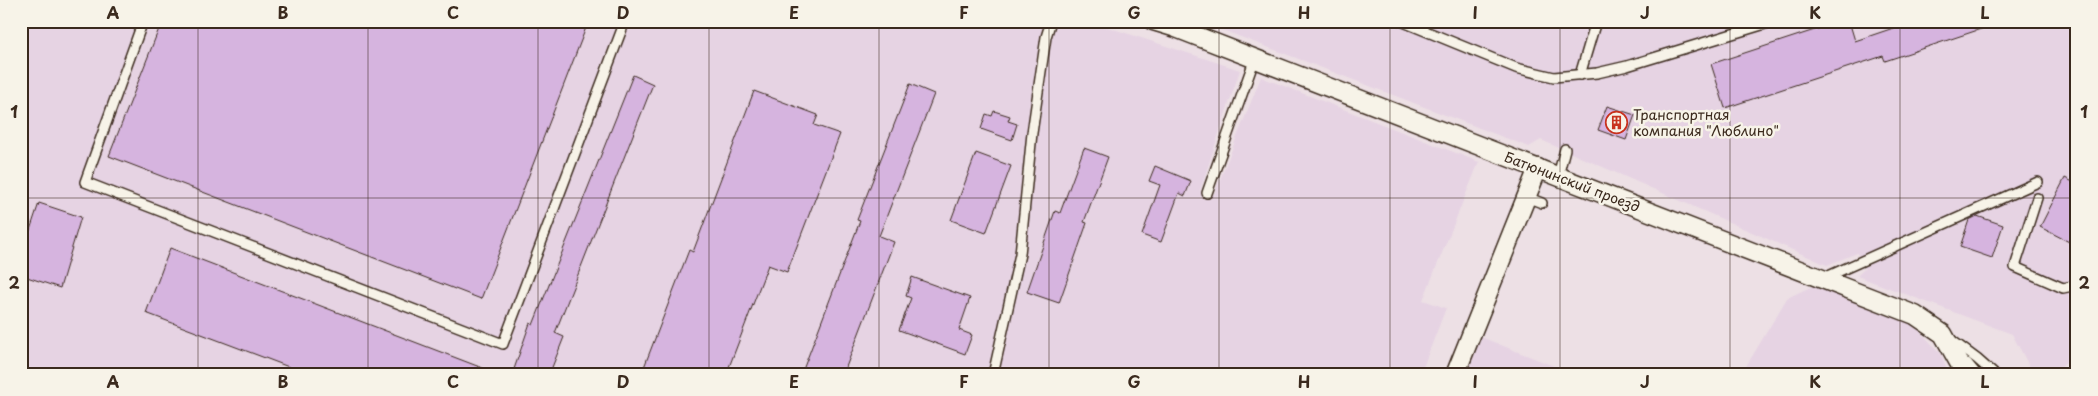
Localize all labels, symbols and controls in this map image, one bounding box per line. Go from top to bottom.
text: A [107,0,120,24]
text: B [278,0,289,24]
text: C [447,0,459,24]
text: D [617,0,629,24]
text: E [789,0,799,24]
text: F [959,0,969,24]
text: G [1127,0,1141,24]
text: H [1298,0,1310,24]
text: I [1472,0,1478,24]
text: J [1640,0,1650,24]
text: K [1809,0,1821,24]
text: L [1980,0,1990,24]
text: 1 [10,99,18,123]
text: 1 [2080,99,2088,123]
place label: Транспортная компания "Люблино" [1633,104,1779,141]
building icon: Транспортная компания "Люблино" [1605,111,1629,135]
street label: Батюнинский проезд [1501,146,1643,217]
text: 2 [8,270,20,294]
text: 2 [2078,270,2090,294]
text: A [107,369,120,393]
text: B [278,369,289,393]
text: C [447,369,459,393]
text: D [617,369,629,393]
text: E [789,369,799,393]
text: F [959,369,969,393]
text: G [1127,369,1141,393]
text: H [1298,369,1310,393]
text: I [1472,369,1478,393]
text: J [1640,369,1650,393]
text: K [1809,369,1821,393]
text: L [1980,369,1990,393]

